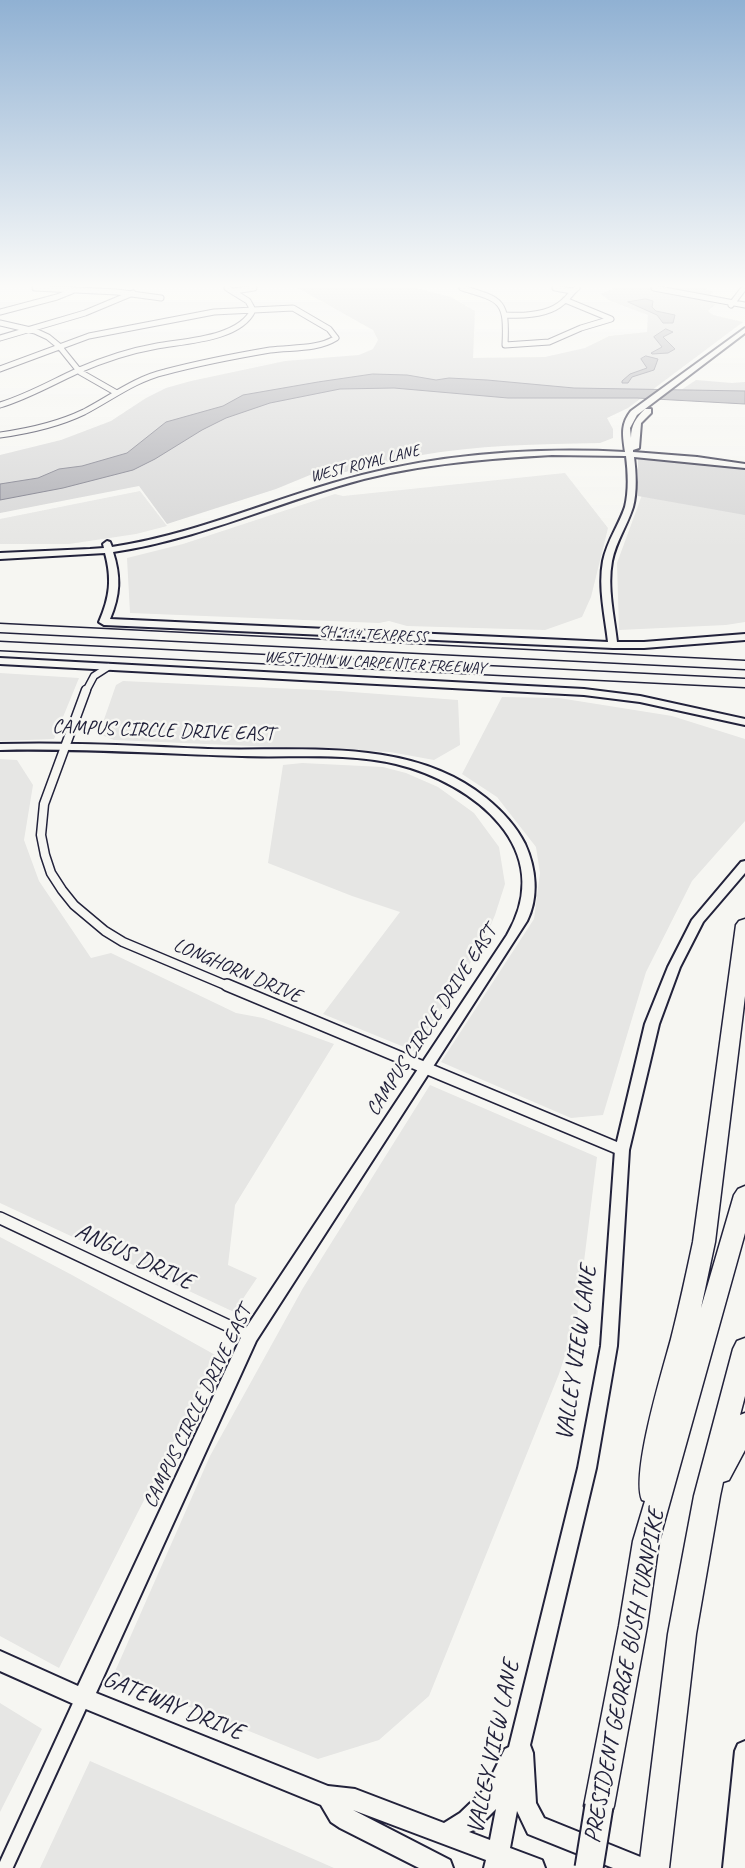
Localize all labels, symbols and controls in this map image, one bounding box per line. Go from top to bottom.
street label: WEST ROYAL LANE [308,441,422,487]
street label: SH 114 TEXPRESS [318,623,428,647]
street label: WEST JOHN W CARPENTER FREEWAY [264,648,486,678]
street label: CAMPUS CIRCLE DRIVE EAST [52,715,274,747]
street label: CAMPUS CIRCLE DRIVE EAST [362,921,502,1121]
street label: LONGHORN DRIVE [170,933,304,1009]
street label: ANGUS DRIVE [70,1217,198,1297]
street label: VALLEY VIEW LANE [550,1264,604,1442]
street label: CAMPUS CIRCLE DRIVE EAST [139,1302,257,1512]
street label: PRESIDENT GEORGE BUSH TURNPIKE [578,1506,672,1846]
street label: VALLEY VIEW LANE [462,1658,526,1836]
street label: GATEWAY DRIVE [99,1665,247,1747]

